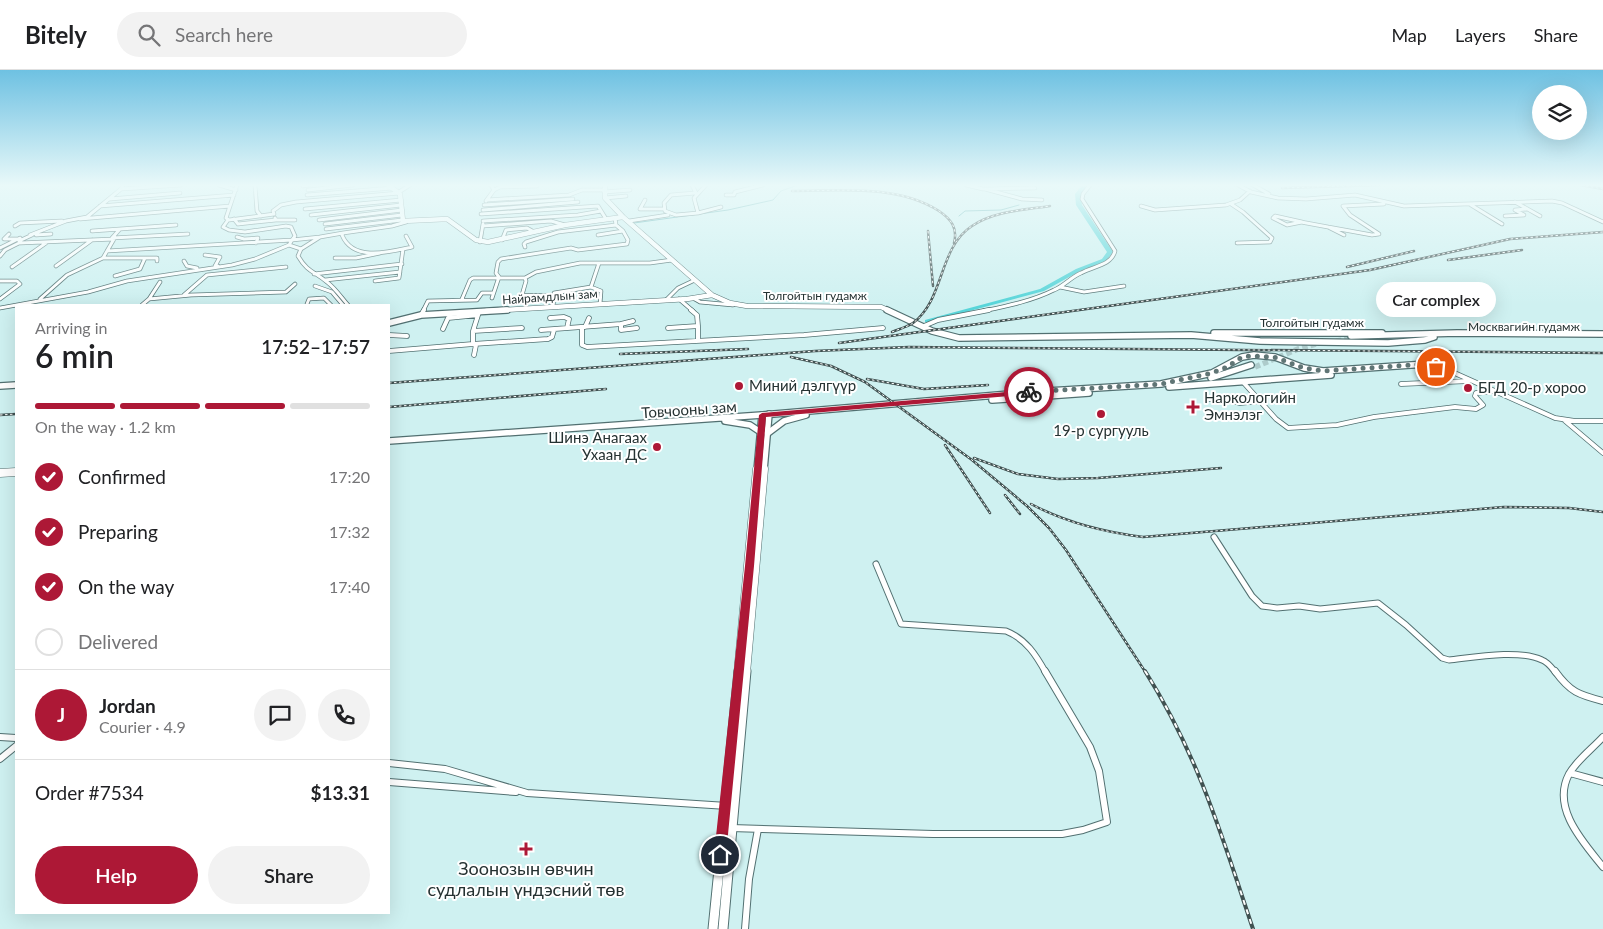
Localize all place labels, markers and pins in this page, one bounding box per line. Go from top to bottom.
callout: Car complex [1376,282,1496,317]
pin [1415,346,1457,388]
place label: Миний дэлгүүр [749,376,856,394]
place label: БГД 20-р хороо [1478,378,1586,396]
marker: Миний дэлгүүр [733,380,745,392]
marker: БГД 20-р хороо [1462,382,1474,394]
place label: Наркологийн Эмнэлэг [1204,388,1296,423]
marker: Наркологийн Эмнэлэг [1186,400,1200,414]
marker: 19-р сургууль [1095,408,1107,420]
place label: 19-р сургууль [1053,421,1149,439]
place label: Шинэ Анагаах Ухаан ДС [548,428,648,463]
marker: Шинэ Анагаах Ухаан ДС [651,441,663,453]
pin [699,834,741,876]
marker: Зоонозын өвчин судлалын үндэсний төв [519,842,533,856]
place label: Зоонозын өвчин судлалын үндэсний төв [428,857,625,900]

